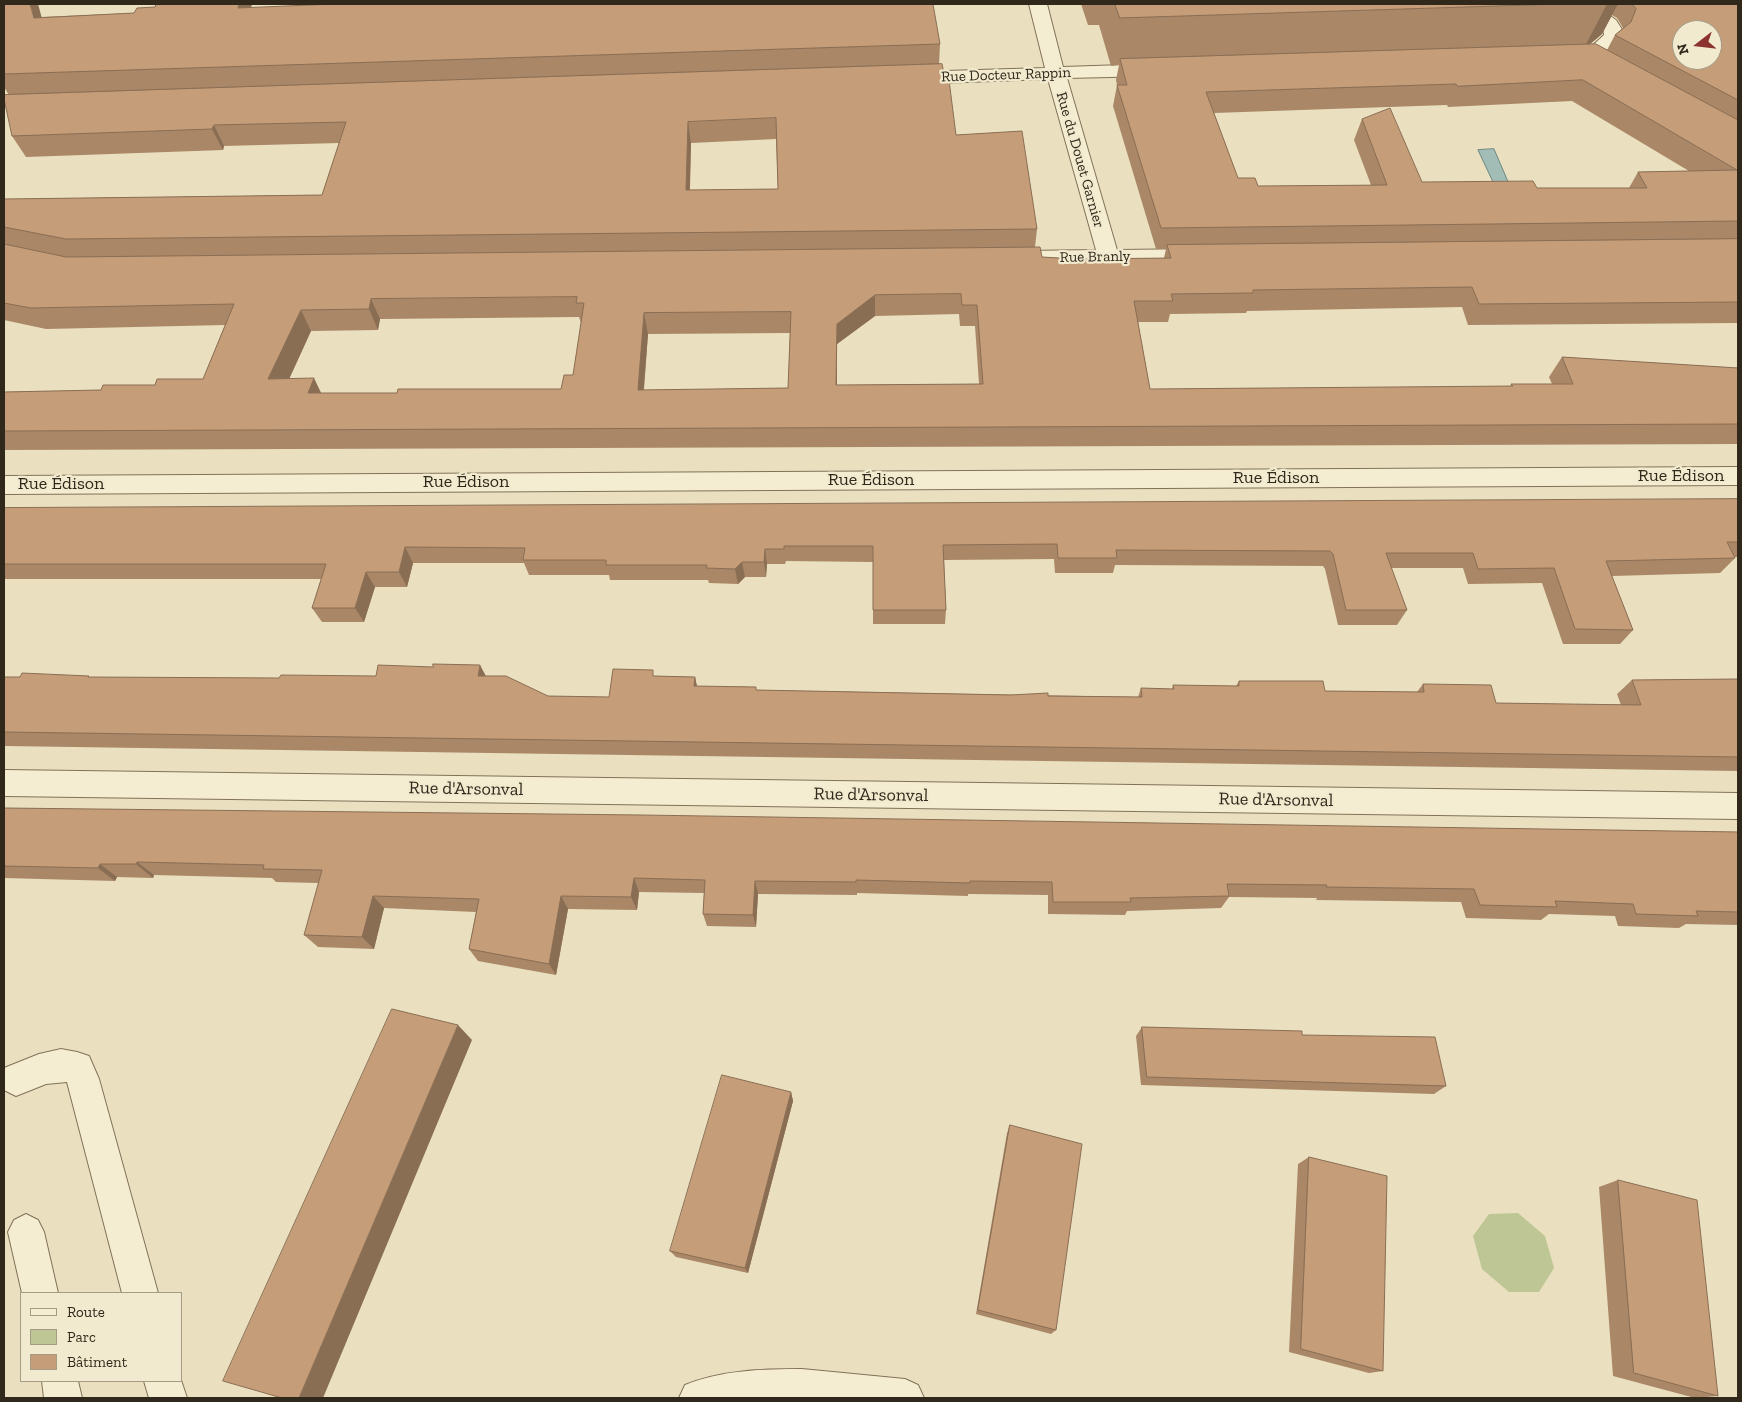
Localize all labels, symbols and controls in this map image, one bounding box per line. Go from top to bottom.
north arrow [1672,20,1722,70]
text: N [1673,42,1693,56]
street label: Rue Docteur Rappin [941,64,1071,86]
street label: Rue du Douet Garnier [1052,90,1108,230]
street label: Rue Branly [1059,247,1131,267]
street label: Rue Édison [1638,465,1724,487]
street label: Rue Édison [1233,467,1319,489]
street label: Rue Édison [828,469,914,491]
street label: Rue Édison [423,471,509,493]
street label: Rue Édison [18,473,104,495]
street label: Rue d'Arsonval [408,777,524,801]
street label: Rue d'Arsonval [813,783,929,807]
street label: Rue d'Arsonval [1218,788,1334,812]
legend [20,1292,182,1382]
text: Route [67,1303,105,1321]
text: Parc [67,1328,96,1346]
text: Bâtiment [67,1353,127,1371]

